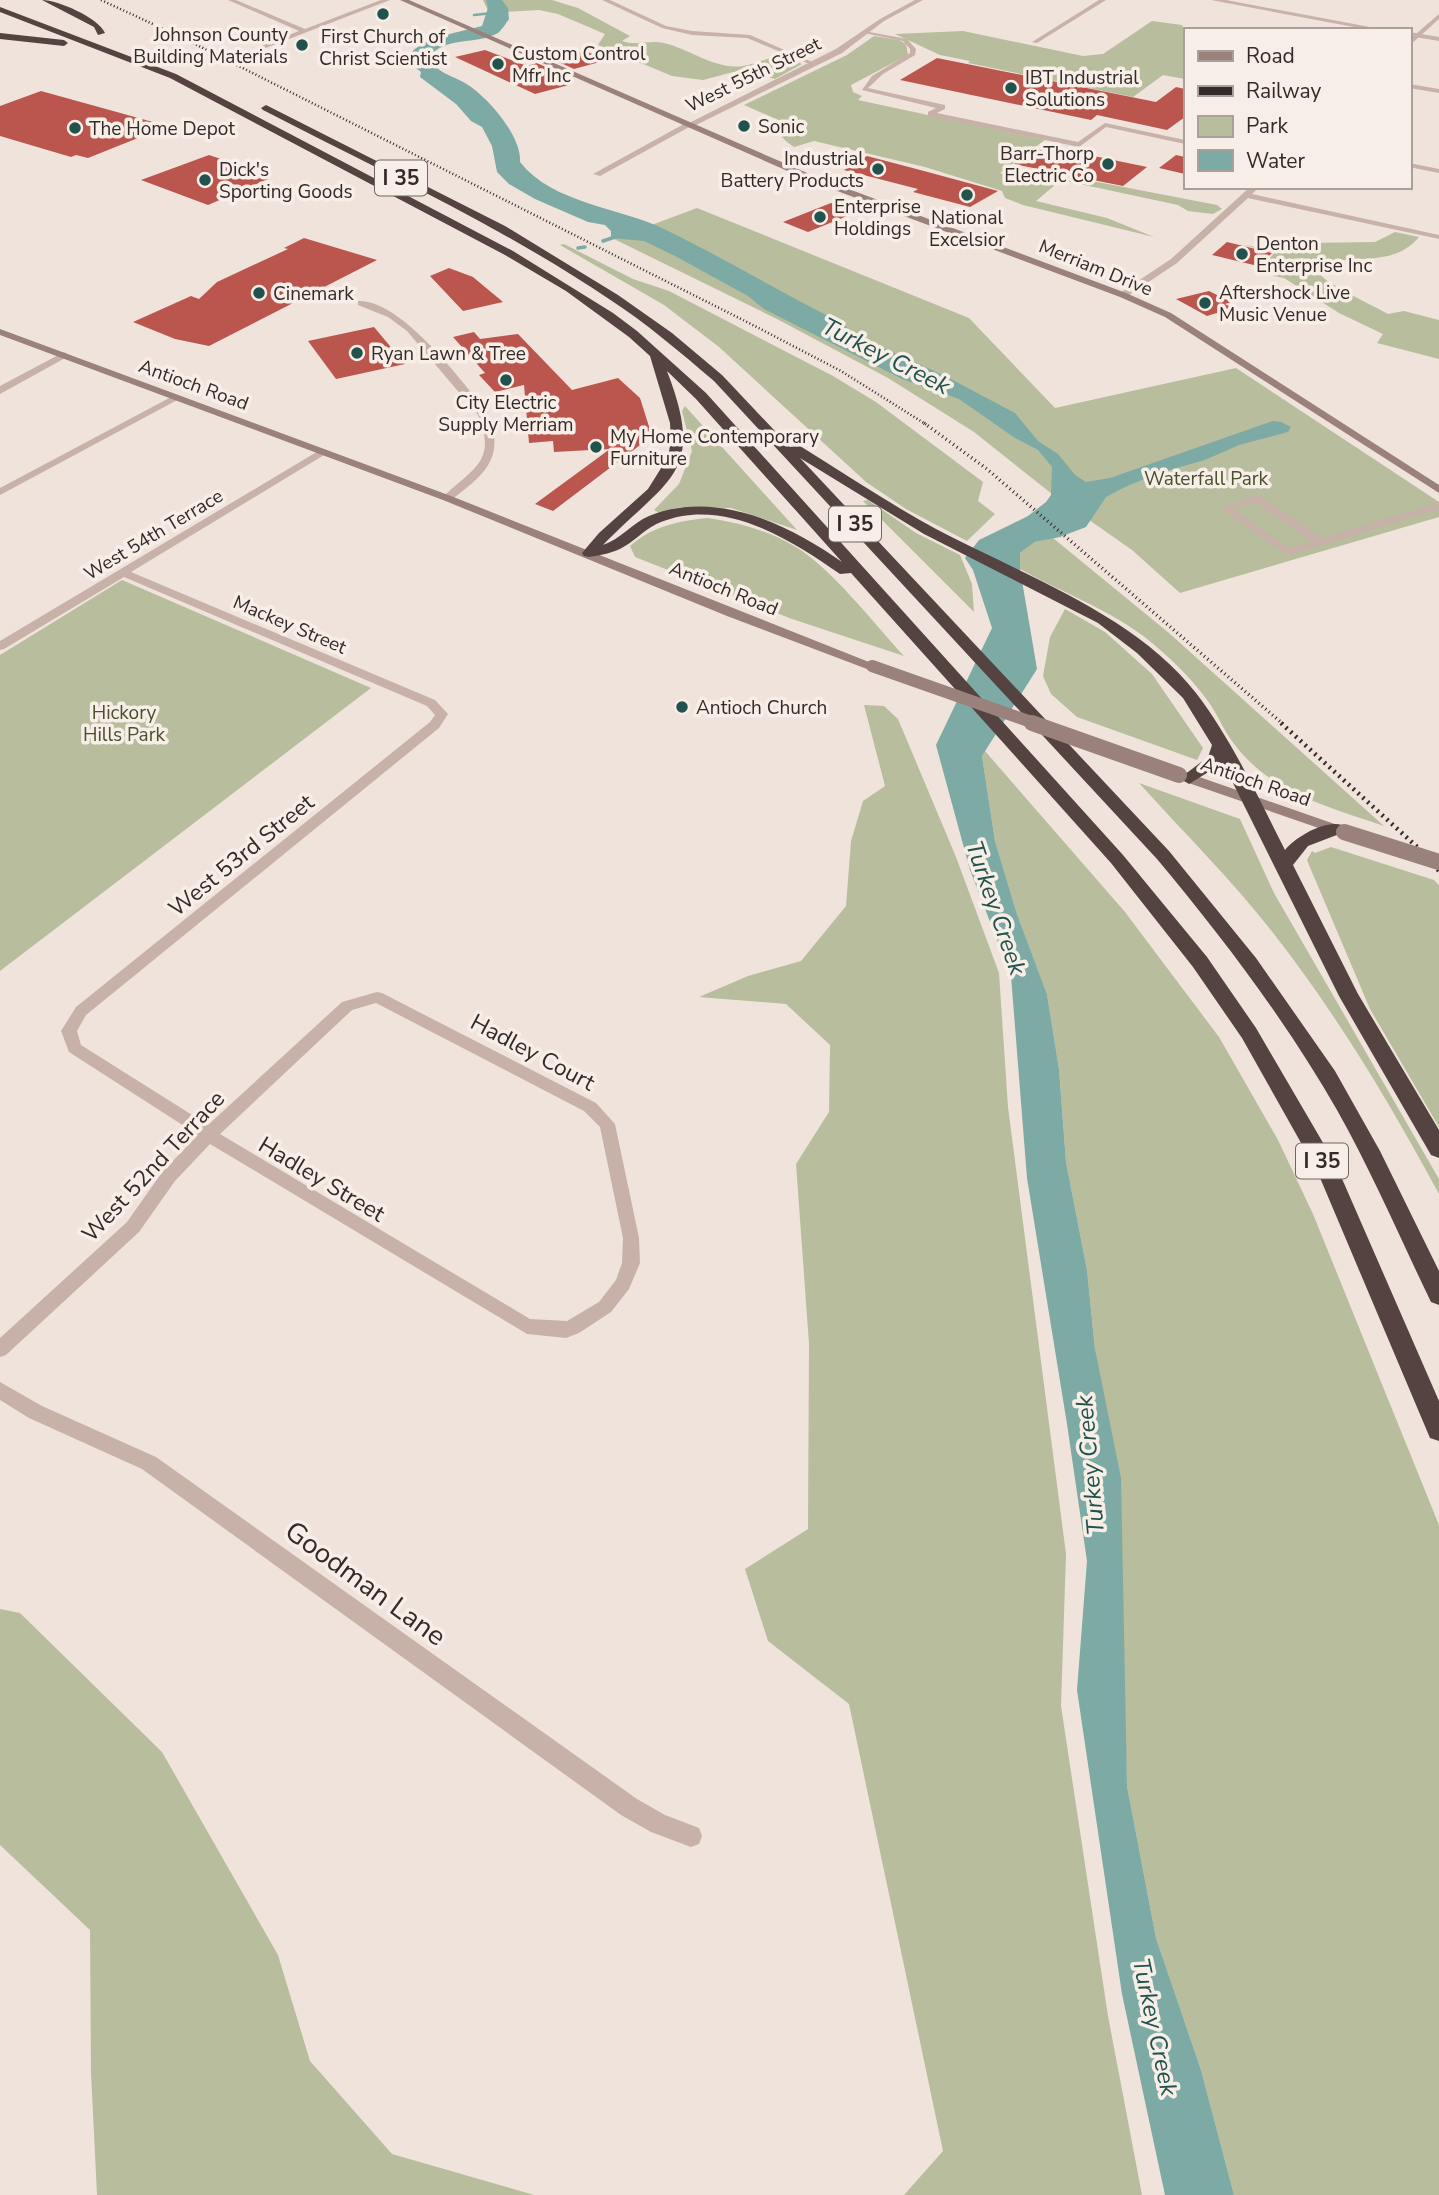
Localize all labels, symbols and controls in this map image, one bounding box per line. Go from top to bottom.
marker: First Church of Christ Scientist [375,6,391,22]
place label: Johnson County Building Materials [133,22,288,70]
place label: First Church of Christ Scientist [319,24,447,72]
legend [1184,28,1411,189]
street label: West 55th Street [681,31,826,119]
marker: Johnson County Building Materials [294,37,310,53]
place label: Custom Control Mfr Inc [512,41,646,89]
text: Road [1246,42,1295,70]
marker: Custom Control Mfr Inc [490,56,506,72]
place label: IBT Industrial Solutions [1025,65,1139,113]
text: Railway [1246,77,1321,105]
marker: IBT Industrial Solutions [1003,80,1019,96]
text: Park [1246,112,1288,140]
place label: Sonic [758,114,804,140]
place label: The Home Depot [89,116,235,142]
marker: Sonic [736,118,752,134]
marker: The Home Depot [67,120,83,136]
place label: Barr-Thorp Electric Co [1000,141,1094,189]
place label: Industrial Battery Products [721,146,864,194]
text: Water [1246,147,1305,175]
marker: Barr-Thorp Electric Co [1100,156,1116,172]
place label: Dick's Sporting Goods [219,157,353,205]
road number: I 35 [375,160,427,196]
marker: Industrial Battery Products [870,161,886,177]
marker: Dick's Sporting Goods [197,172,213,188]
marker: National Excelsior [959,187,975,203]
place label: Enterprise Holdings [834,194,921,242]
place label: National Excelsior [929,205,1005,253]
marker: Enterprise Holdings [812,209,828,225]
place label: Denton Enterprise Inc [1256,231,1372,279]
street label: Merriam Drive [1035,233,1156,303]
marker: Denton Enterprise Inc [1234,246,1250,262]
place label: Aftershock Live Music Venue [1219,280,1350,328]
place label: Cinemark [273,281,354,307]
marker: Cinemark [251,285,267,301]
marker: Aftershock Live Music Venue [1197,295,1213,311]
water label: Turkey Creek [816,310,956,402]
place label: Ryan Lawn & Tree [371,341,526,367]
marker: Ryan Lawn & Tree [349,345,365,361]
street label: Antioch Road [135,353,252,417]
marker: City Electric Supply Merriam [498,372,514,388]
place label: City Electric Supply Merriam [438,390,574,438]
place label: My Home Contemporary Furniture [610,424,819,472]
marker: My Home Contemporary Furniture [588,439,604,455]
park label: Waterfall Park [1144,466,1269,492]
street label: West 54th Terrace [79,483,228,587]
road number: I 35 [829,506,881,542]
street label: Antioch Road [665,555,782,623]
street label: Mackey Street [229,589,351,661]
place label: Antioch Church [696,695,827,721]
marker: Antioch Church [674,699,690,715]
park label: Hickory Hills Park [83,700,165,748]
street label: Antioch Road [1197,751,1314,813]
street label: West 53rd Street [162,786,321,924]
water label: Turkey Creek [958,837,1034,980]
street label: Hadley Court [465,1007,601,1099]
street label: West 52nd Terrace [75,1084,232,1249]
street label: Hadley Street [253,1129,392,1230]
road number: I 35 [1296,1144,1348,1178]
water label: Turkey Creek [1068,1393,1112,1536]
street label: Goodman Lane [277,1512,454,1655]
water label: Turkey Creek [1125,1955,1185,2100]

